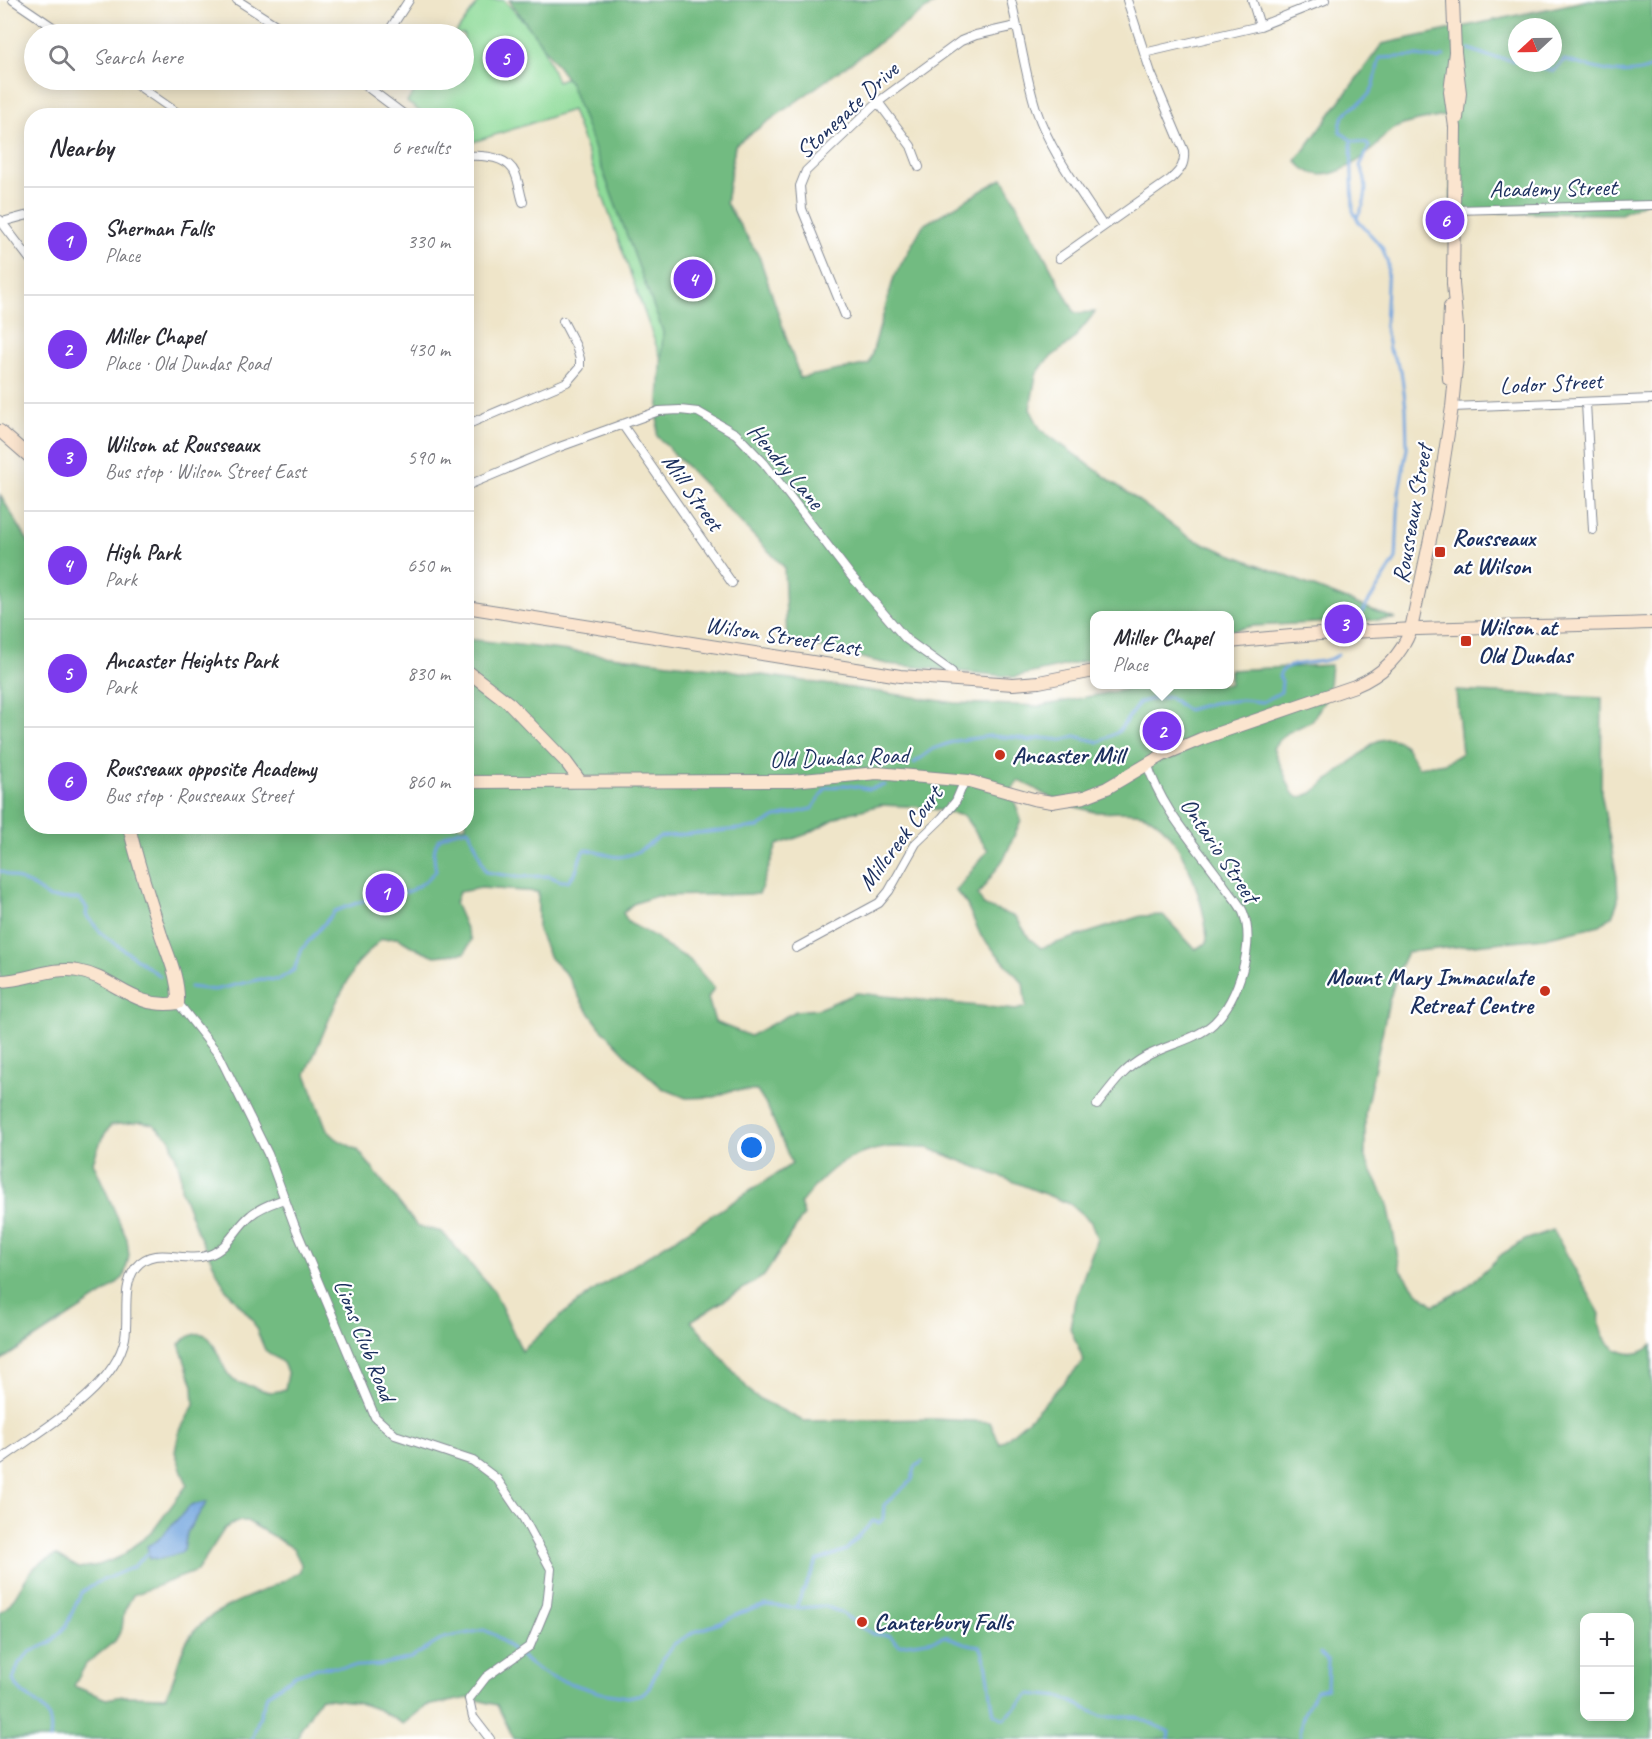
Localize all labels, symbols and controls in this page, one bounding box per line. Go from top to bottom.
north arrow [1508,18,1562,72]
search box [24,24,474,90]
pin: 5 [486,36,524,80]
icon: search [45,41,78,74]
text: Search here [93,43,183,71]
street label: Stonegate Drive [789,53,906,165]
text: Nearby [48,131,113,164]
text: 6 results [391,135,450,160]
street label: Academy Street [1489,172,1619,204]
pin: 6 [1426,198,1464,242]
text: Sherman Falls [105,215,213,243]
text: 1 [63,229,72,254]
text: 330 m [407,229,450,254]
text: Place [105,243,140,268]
pin: 4 [674,256,712,302]
text: Miller Chapel [105,323,204,351]
text: 2 [63,337,72,362]
text: 430 m [407,337,450,362]
text: Place · Old Dundas Road [105,351,270,376]
street label: Lodor Street [1499,365,1605,401]
street label: Hendry Lane [741,417,832,517]
text: Wilson at Rousseaux [105,431,259,459]
street label: Rousseaux Street [1385,440,1439,585]
text: 3 [63,445,72,470]
text: 590 m [407,445,450,470]
street label: Mill Street [656,447,732,538]
text: Bus stop · Wilson Street East [105,459,306,484]
place label: Rousseaux at Wilson [1452,523,1538,581]
text: High Park [105,539,180,567]
marker: Rousseaux at Wilson [1433,545,1447,559]
text: 4 [63,553,72,578]
text: 650 m [407,553,450,578]
text: Park [105,567,137,592]
pin: 3 [1324,602,1364,646]
street label: Wilson Street East [703,609,865,663]
popup [1090,611,1234,689]
place label: Wilson at Old Dundas [1478,612,1575,670]
text: Miller Chapel [1113,624,1211,652]
marker: Wilson at Old Dundas [1459,634,1473,648]
text: Ancaster Heights Park [105,647,278,675]
text: Place [1113,652,1148,677]
text: 5 [63,661,72,686]
text: 830 m [407,661,450,686]
text: Park [105,675,137,700]
pin: 2 [1142,708,1182,754]
street label: Old Dundas Road [769,739,913,774]
place label: Ancaster Mill [1012,740,1129,770]
marker: Ancaster Mill [993,748,1007,762]
text: Rousseaux opposite Academy [105,755,316,783]
text: 6 [63,769,72,794]
text: 860 m [407,769,450,794]
street label: Millcreek Court [851,778,950,896]
text: Bus stop · Rousseaux Street [105,783,292,808]
street label: Ontario Street [1174,792,1268,911]
pin: 1 [366,870,404,916]
place label: Mount Mary Immaculate Retreat Centre [1326,962,1535,1020]
marker: Mount Mary Immaculate Retreat Centre [1538,984,1552,998]
your location [737,1133,766,1162]
street label: Lions Club Road [327,1275,404,1408]
place label: Canterbury Falls [874,1607,1015,1637]
map controls [1580,1613,1634,1721]
button: + [1580,1613,1634,1667]
marker: Canterbury Falls [855,1615,869,1629]
button: − [1580,1667,1634,1721]

